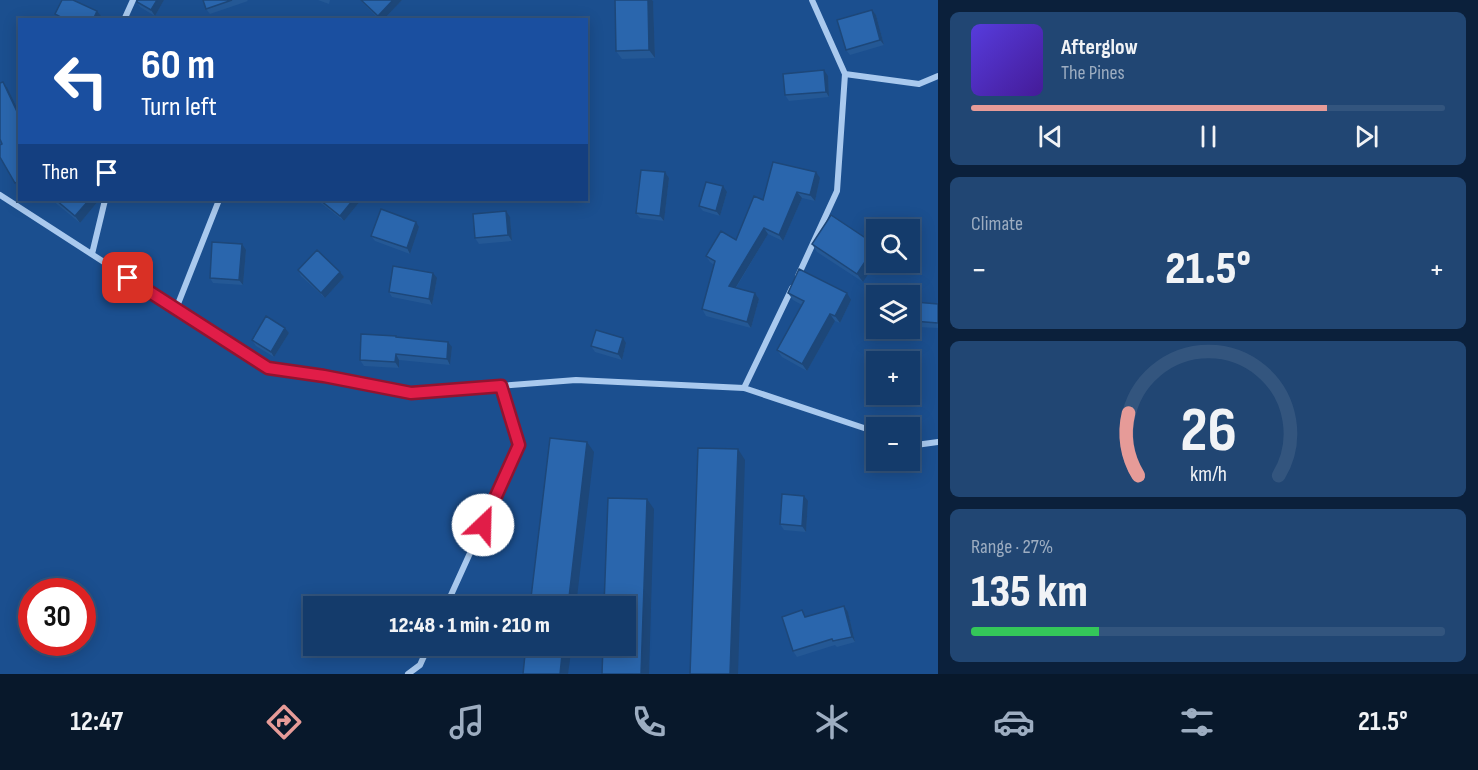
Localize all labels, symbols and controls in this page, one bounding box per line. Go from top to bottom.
text: Afterglow [1061,34,1138,61]
text: 60 m [141,40,215,91]
icon: left [42,42,120,120]
text: The Pines [1061,61,1125,85]
text: Turn left [141,91,217,123]
icon: previous [1034,120,1067,153]
icon: pause [1192,120,1225,153]
icon: next [1350,120,1383,153]
icon: arrive [90,156,123,189]
text: Then [42,159,78,186]
text: Climate [971,212,1023,236]
map controls [866,219,920,471]
button: search [866,219,920,273]
text: 21.5° [1165,242,1251,297]
text: − [971,250,987,290]
text: + [1429,250,1445,290]
pin [102,252,153,303]
icon: arrive [111,261,144,294]
button: layers [866,285,920,339]
button: + [866,351,920,405]
text: 26 [1180,395,1236,470]
button: − [866,417,920,471]
text: km/h [1189,463,1227,488]
position arrow [451,493,515,557]
text: Range · 27% [971,535,1053,559]
text: 135 km [971,565,1088,620]
speed limit sign: 30 [18,578,96,656]
text: 12:48 · 1 min · 210 m [389,612,550,639]
icon: directions [263,701,305,743]
icon: music [446,701,488,743]
icon: phone [628,701,670,743]
icon: climate [811,701,853,743]
icon: car [993,701,1035,743]
icon: filters [1176,701,1218,743]
text: 12:47 [70,706,123,738]
text: 21.5° [1358,706,1408,738]

